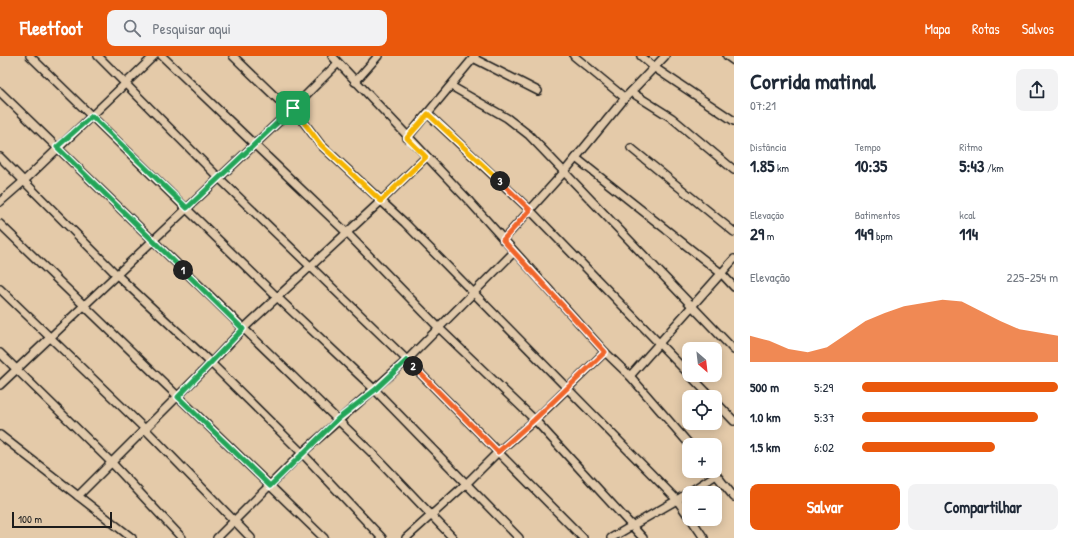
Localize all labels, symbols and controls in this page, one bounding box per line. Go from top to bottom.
search box [107,10,387,46]
text: Fleetfoot [20,15,83,41]
icon: search [121,17,143,39]
text: Pesquisar aqui [153,18,231,39]
text: Mapa [925,19,950,38]
text: Rotas [972,19,1000,38]
text: Salvos [1022,19,1054,38]
text: Corrida matinal [750,66,876,96]
button: share [1016,69,1058,111]
pin [276,91,310,125]
text: 07:21 [750,96,776,114]
icon: arrive [282,97,304,119]
text: Distância [750,140,786,154]
text: Tempo [855,140,881,154]
text: Ritmo [959,140,982,154]
text: 1.85 [750,154,774,177]
text: 10:35 [855,154,887,177]
text: 5:43 [959,154,984,177]
text: km [774,161,789,175]
text: /km [984,161,1004,175]
pin: 3 [490,171,510,191]
text: 3 [498,174,502,188]
text: Elevação [750,208,784,222]
text: Batimentos [855,208,900,222]
text: kcal [959,208,975,222]
text: 29 [750,222,764,245]
text: 149 [855,222,873,245]
text: 114 [959,222,978,245]
text: m [764,229,774,243]
text: bpm [873,229,893,243]
pin: 1 [173,260,193,280]
text: 1 [181,263,185,277]
text: Elevação [750,268,790,286]
text: 225–254 m [1007,268,1058,286]
north arrow [682,342,722,382]
map controls [682,342,722,526]
pin: 2 [403,356,423,376]
text: 2 [410,359,416,373]
text: 500 m [750,378,779,396]
text: 5:29 [814,378,833,396]
button: locate [682,390,722,430]
text: 1.0 km [750,408,781,426]
text: 5:37 [814,408,835,426]
button: + [682,438,722,478]
text: 1.5 km [750,438,780,456]
text: 6:02 [814,438,834,456]
button: Salvar [750,484,900,530]
button: Compartilhar [908,484,1058,530]
button: − [682,486,722,526]
scale bar [12,510,112,529]
text: 100 m [18,512,42,526]

